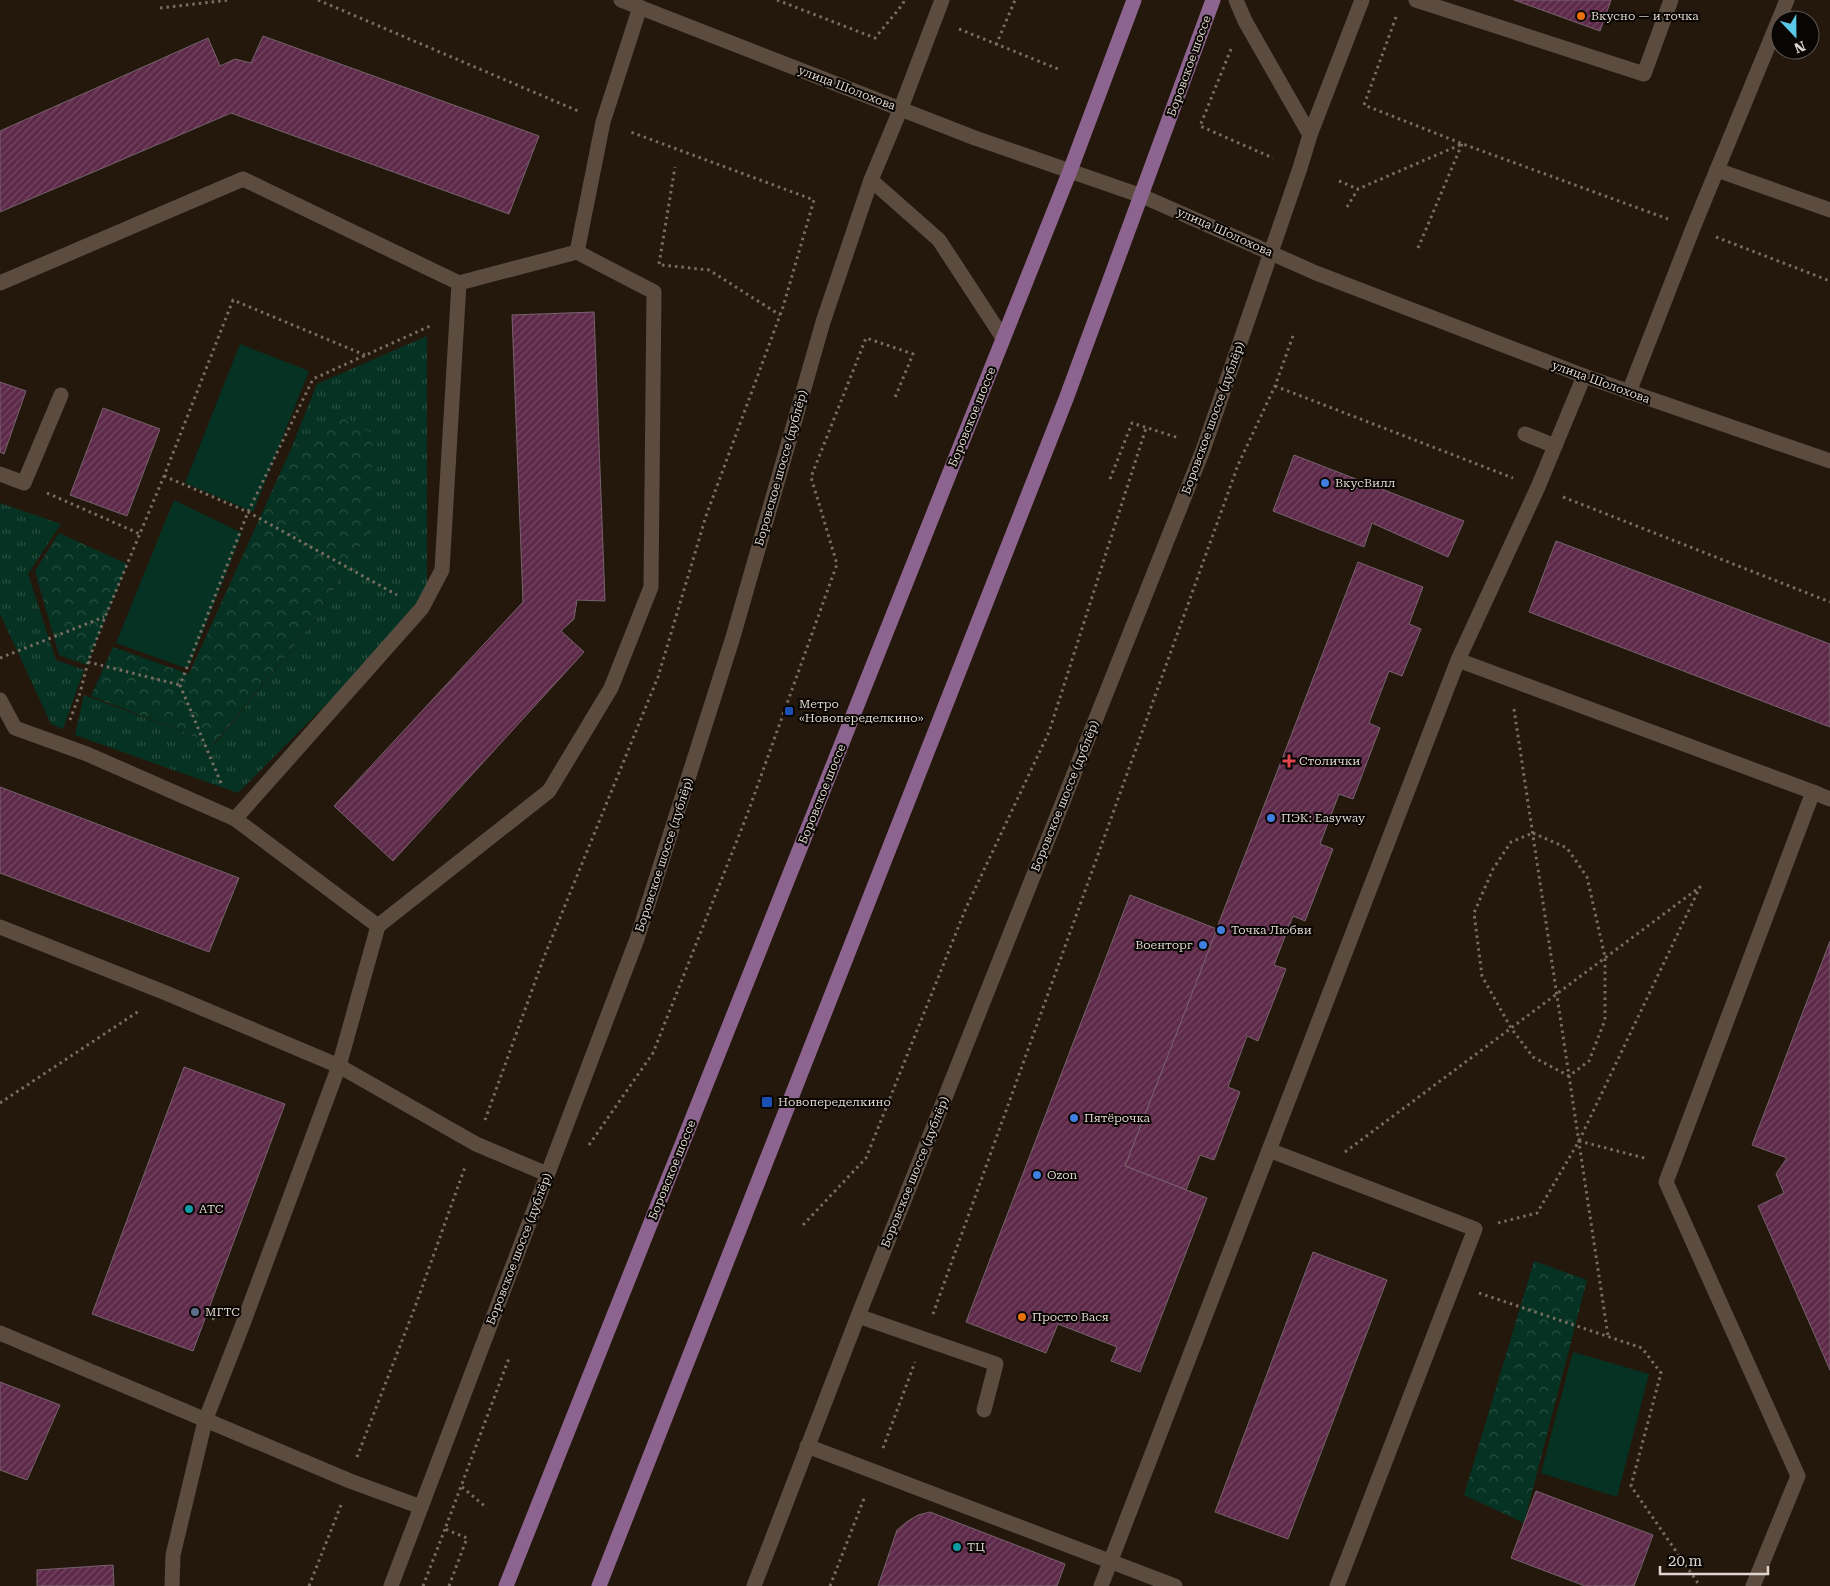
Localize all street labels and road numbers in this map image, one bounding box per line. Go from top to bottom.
street label: Боровское шоссе [1164,13,1214,118]
street label: улица Шолохова [796,63,898,113]
street label: улица Шолохова [1175,205,1275,260]
street label: Боровское шоссе (дублёр) [1179,340,1247,496]
street label: улица Шолохова [1550,358,1652,406]
street label: Боровское шоссе [946,365,999,469]
street label: Боровское шоссе (дублёр) [752,388,810,548]
street label: Боровское шоссе (дублёр) [1028,718,1102,874]
street label: Боровское шоссе [796,742,849,846]
street label: Боровское шоссе (дублёр) [632,776,696,934]
street label: Боровское шоссе (дублёр) [878,1094,952,1250]
street label: Боровское шоссе [646,1118,699,1222]
street label: Боровское шоссе (дублёр) [484,1171,555,1327]

